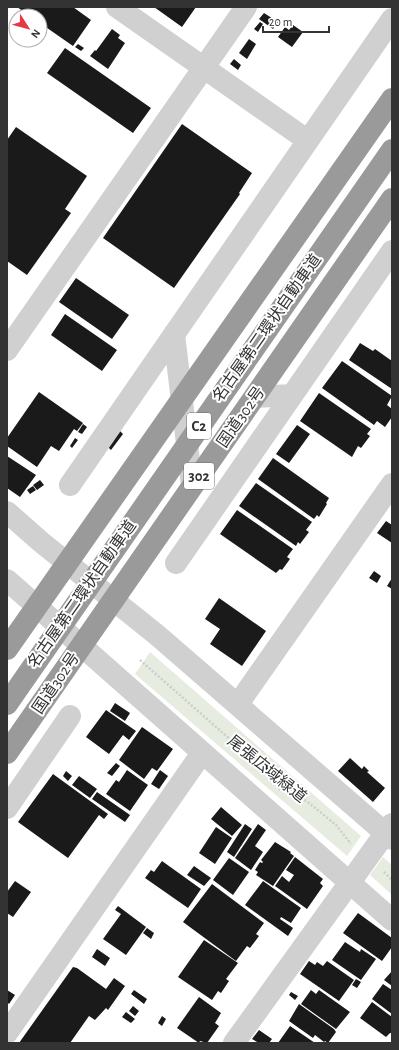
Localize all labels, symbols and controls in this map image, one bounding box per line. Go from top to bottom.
north arrow [8,8,48,48]
scale bar [263,8,329,34]
text: 20 m [269,16,292,28]
text: N [29,27,42,40]
street label: 名古屋第二環状自動車道 [209,251,324,405]
street label: 国道302号 [213,383,268,450]
road number: C2 [187,413,211,439]
road number: 302 [184,463,214,489]
street label: 名古屋第二環状自動車道 [24,517,139,671]
street label: 国道302号 [29,649,82,717]
street label: 尾張広域緑道 [225,732,310,805]

